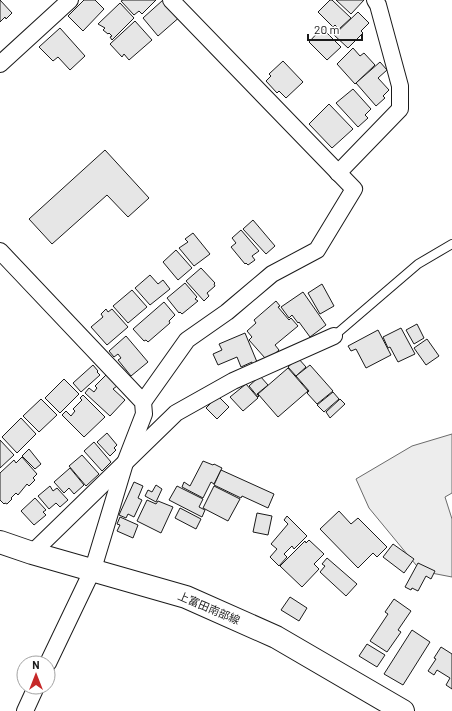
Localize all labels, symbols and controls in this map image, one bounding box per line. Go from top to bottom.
scale bar [308,16,362,42]
text: 20 m [314,22,340,36]
street label: 上富田南部線 [176,589,242,626]
north arrow [16,655,56,695]
text: N [32,658,40,671]

